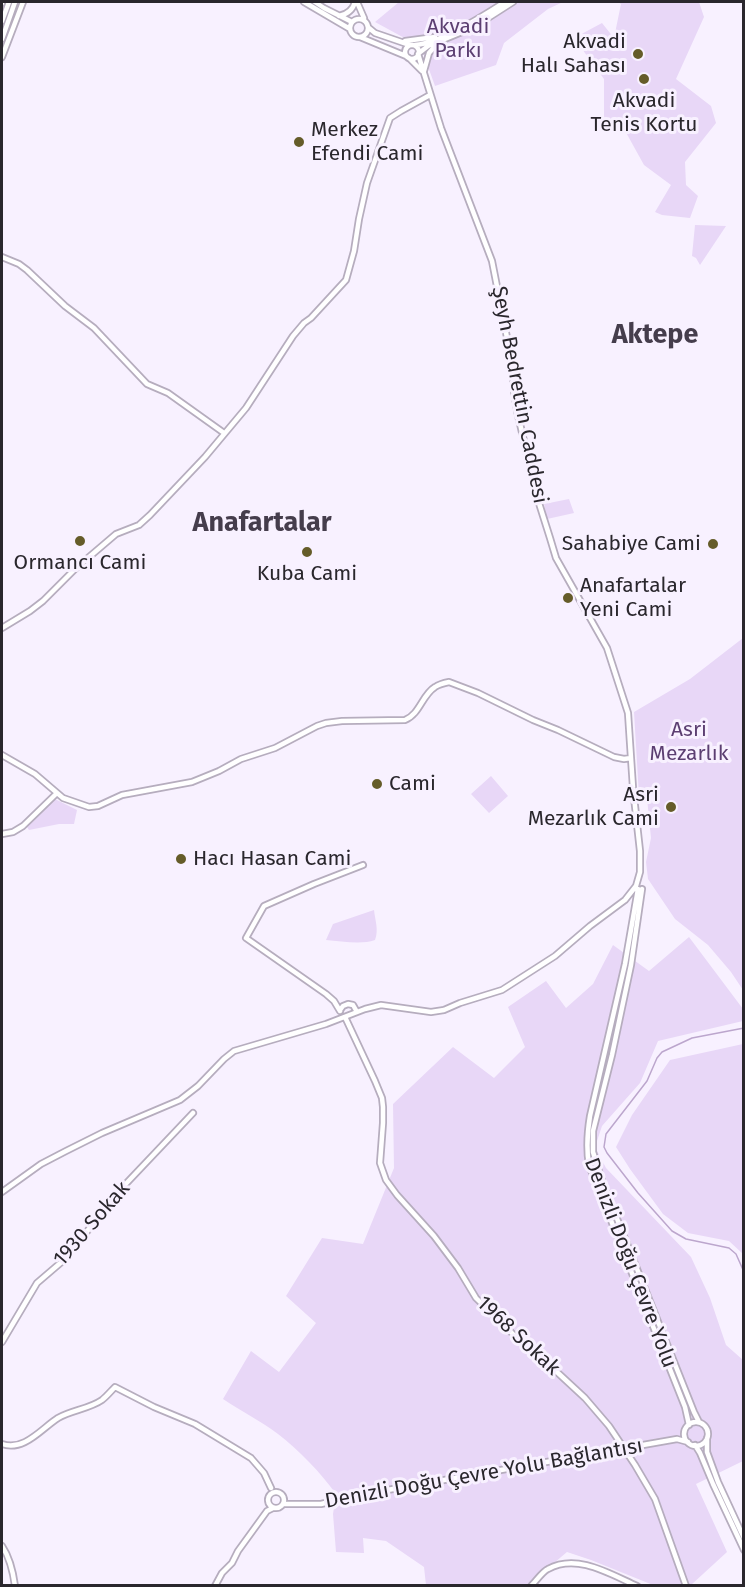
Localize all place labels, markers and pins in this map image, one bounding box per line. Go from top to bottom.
place label: Akvadi Halı Sahası [521,29,626,79]
marker: Akvadi Halı Sahası [631,47,645,61]
marker: Akvadi Tenis Kortu [637,72,651,86]
place label: Akvadi Tenis Kortu [591,88,697,138]
place label: Merkez Efendi Cami [311,117,423,167]
marker: Merkez Efendi Cami [292,135,306,149]
place label: Sahabiye Cami [562,531,701,557]
marker: Ormancı Cami [73,534,87,548]
marker: Sahabiye Cami [706,537,720,551]
marker: Kuba Cami [300,545,314,559]
place label: Ormancı Cami [14,550,146,576]
place label: Kuba Cami [257,561,357,587]
place label: Anafartalar Yeni Cami [580,573,686,623]
marker: Anafartalar Yeni Cami [561,591,575,605]
place label: Cami [389,771,436,797]
marker: Cami [370,777,384,791]
place label: Asri Mezarlık Cami [528,782,659,832]
marker: Asri Mezarlık Cami [664,800,678,814]
place label: Hacı Hasan Cami [193,846,352,872]
marker: Hacı Hasan Cami [174,852,188,866]

